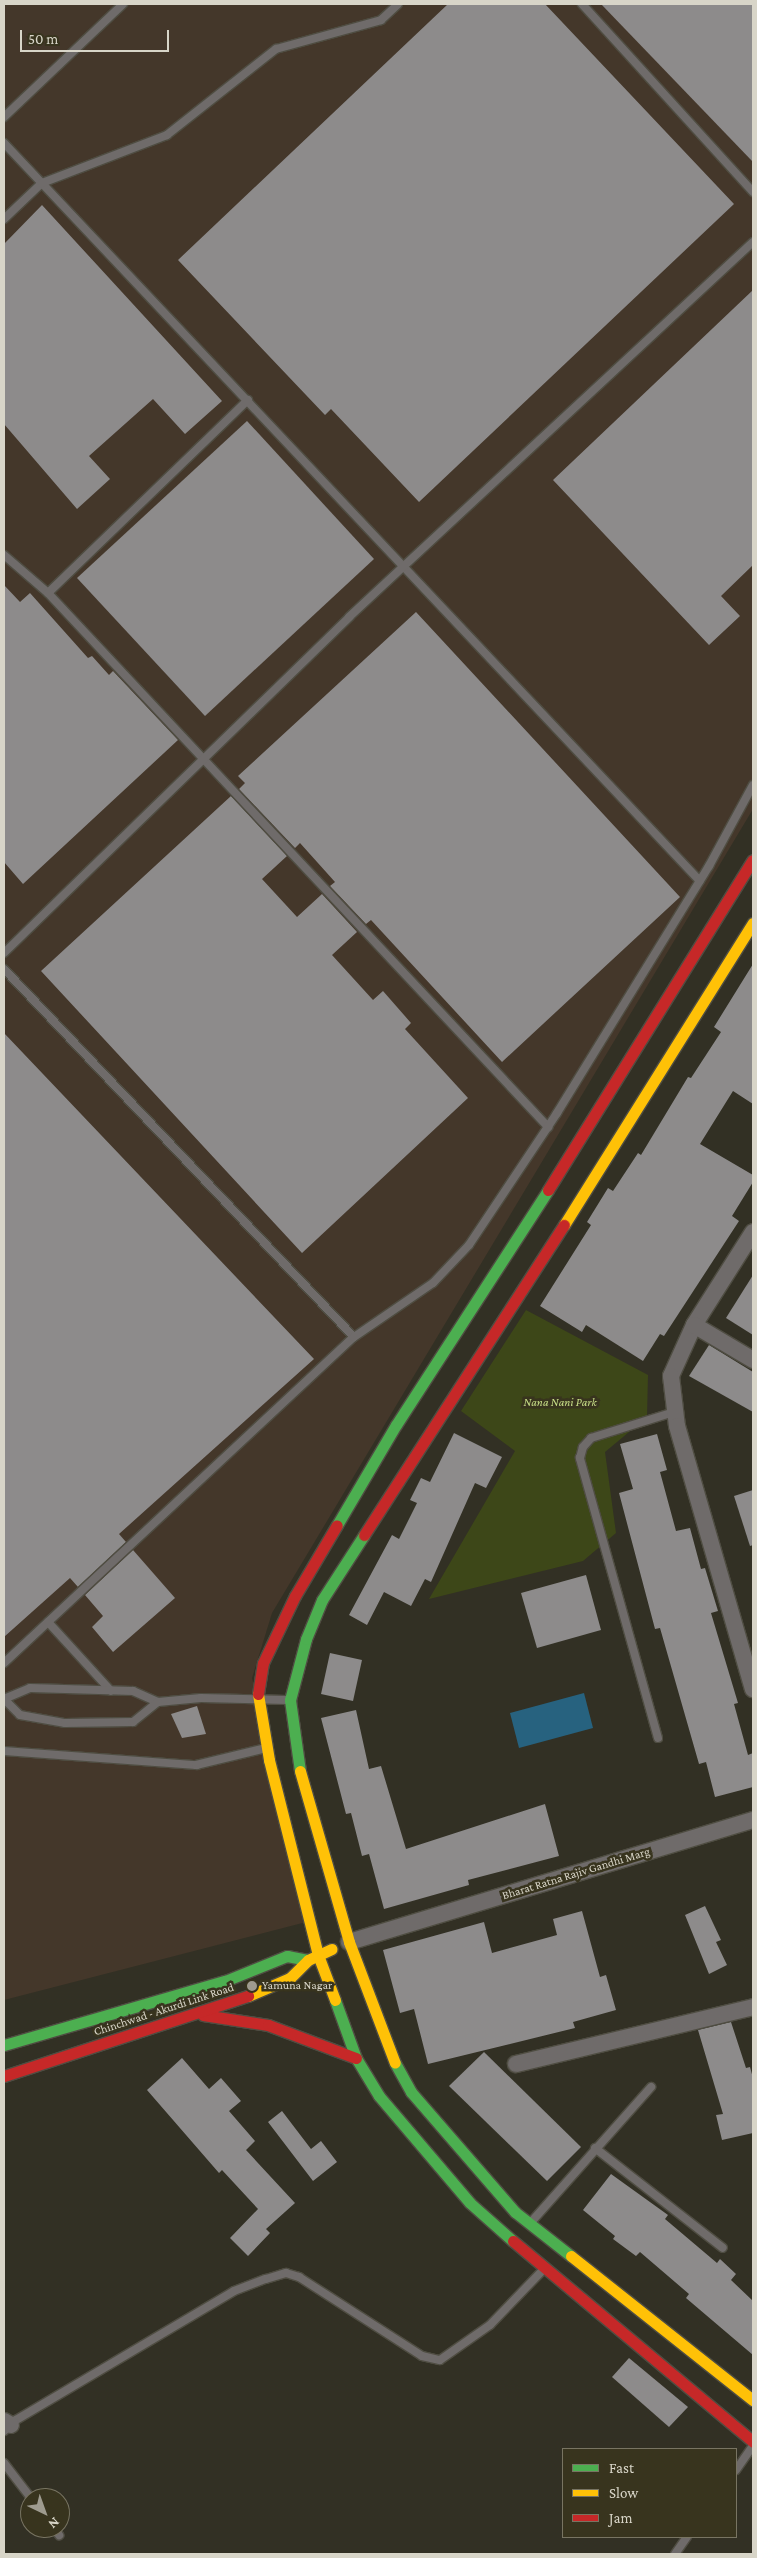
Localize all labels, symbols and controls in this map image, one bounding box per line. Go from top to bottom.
scale bar [22,20,171,52]
text: 50 m [28,31,58,47]
park label: Nana Nani Park [523,1396,597,1410]
street label: Bharat Ratna Rajiv Gandhi Marg [500,1845,652,1903]
place label: Yamuna Nagar [262,1979,332,1993]
marker: Yamuna Nagar [246,1980,258,1992]
street label: Chinchwad - Akurdi Link Road [92,1981,236,2039]
legend [562,2448,737,2538]
text: Fast [609,2460,634,2476]
text: Slow [609,2485,638,2501]
north arrow [20,2488,70,2538]
text: Jam [609,2510,632,2526]
text: N [45,2514,63,2533]

